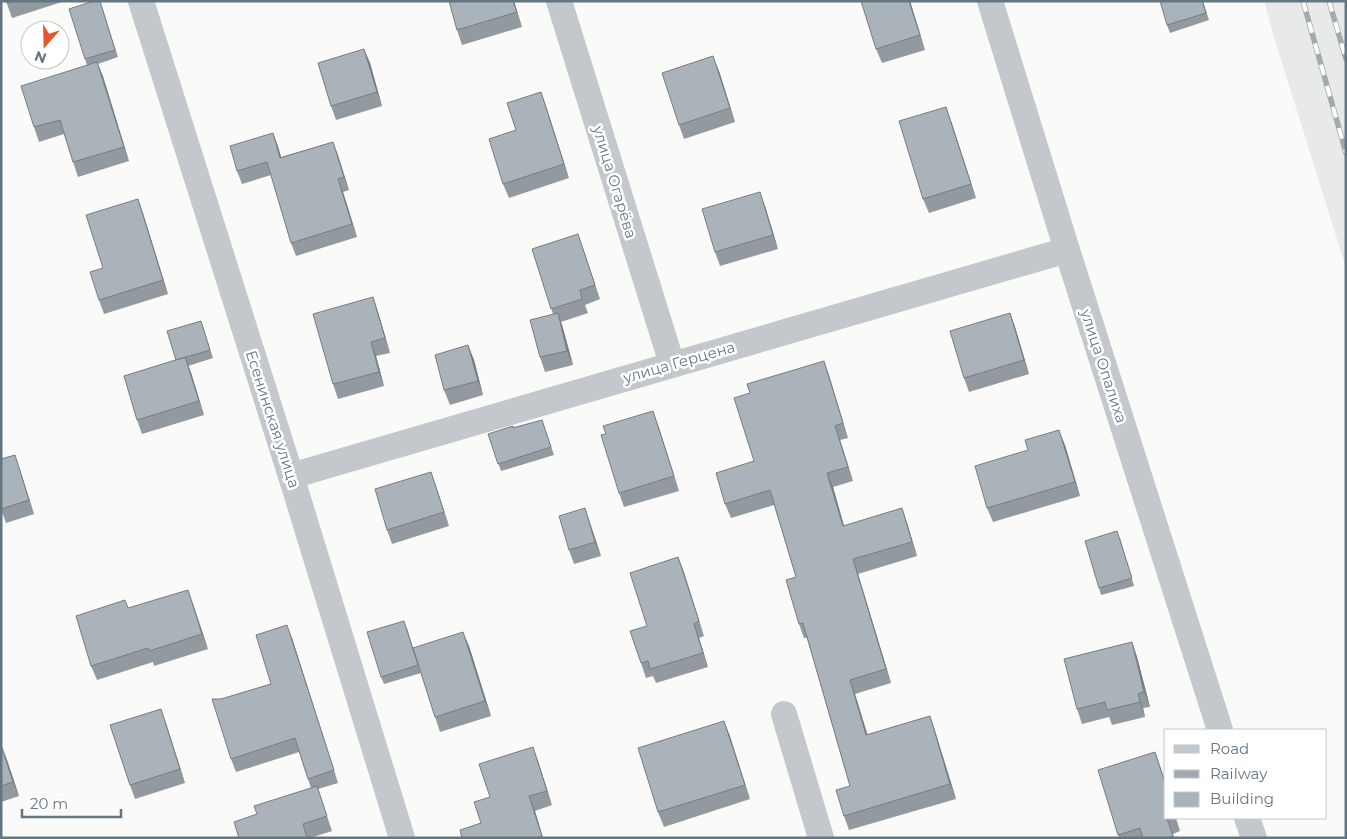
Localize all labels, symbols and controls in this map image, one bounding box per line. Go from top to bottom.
north arrow [20,20,70,70]
text: N [32,47,49,68]
street label: улица Огарёва [589,122,641,241]
street label: улица Опалиха [1076,306,1131,425]
street label: улица Герцена [620,337,737,387]
street label: Есенинская улица [242,348,304,490]
legend [1164,729,1327,819]
text: Road [1210,739,1249,758]
text: Railway [1210,764,1268,783]
scale bar [22,786,121,818]
text: Building [1210,789,1274,808]
text: 20 m [30,794,68,813]

